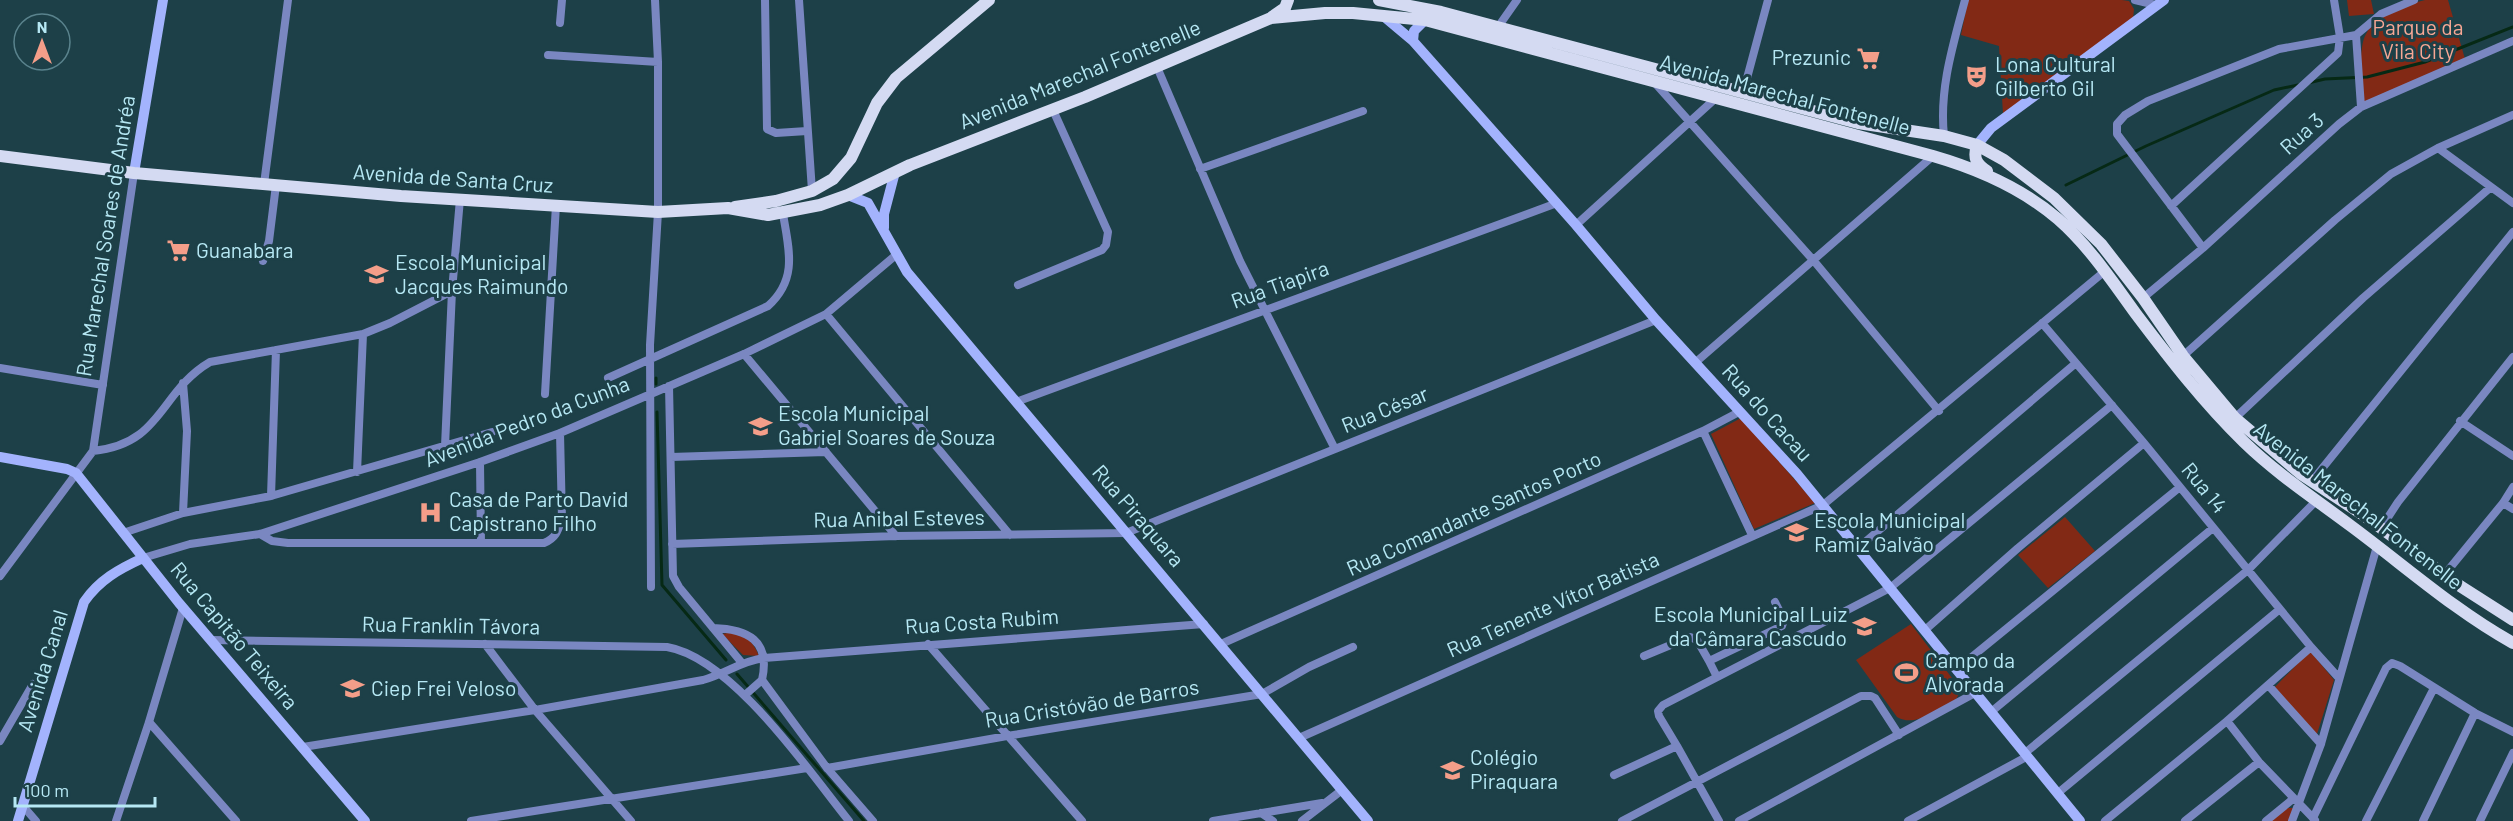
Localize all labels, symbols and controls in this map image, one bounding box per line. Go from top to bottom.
north arrow [12,12,72,72]
street label: Avenida Marechal Fontenelle [955,14,1204,134]
park label: Parque da Vila City [2373,14,2463,63]
text: N [37,17,47,36]
place label: Prezunic [1772,44,1851,69]
supermarket icon: Prezunic [1856,45,1882,71]
street label: Avenida Marechal Fontenelle [1657,48,1913,139]
place label: Lona Cultural Gilberto Gil [1995,51,2116,100]
theatre icon: Lona Cultural Gilberto Gil [1964,64,1990,90]
street label: Rua Marechal Soares de Andréa [70,93,139,378]
street label: Rua 3 [2274,107,2328,159]
street label: Avenida de Santa Cruz [352,158,554,197]
place label: Guanabara [196,237,293,262]
supermarket icon: Guanabara [165,238,191,264]
place label: Escola Municipal Jacques Raimundo [395,249,569,298]
street label: Rua Tiapira [1227,254,1332,313]
school or university icon: Escola Municipal Jacques Raimundo [364,262,390,288]
street label: Rua do Cacau [1718,358,1818,466]
street label: Avenida Pedro da Cunha [420,370,633,471]
street label: Rua César [1337,380,1432,437]
place label: Escola Municipal Gabriel Soares de Souza [778,400,995,449]
school or university icon: Escola Municipal Gabriel Soares de Souza [747,413,773,439]
street label: Avenida Marechal Fontenelle [2250,416,2468,594]
street label: Rua Comandante Santos Porto [1342,445,1605,580]
street label: Rua 14 [2177,457,2233,517]
street label: Rua Piraquara [1088,459,1190,571]
place label: Casa de Parto David Capistrano Filho [449,486,629,535]
hospital icon: Casa de Parto David Capistrano Filho [418,499,444,525]
street label: Rua Anibal Esteves [813,504,985,531]
place label: Escola Municipal Ramiz Galvão [1814,507,1965,556]
school or university icon: Escola Municipal Ramiz Galvão [1783,520,1809,546]
street label: Rua Tenente Vítor Batista [1442,545,1662,662]
street label: Rua Capitão Teixeira [166,556,304,714]
place label: Escola Municipal Luiz da Câmara Cascudo [1654,601,1847,650]
street label: Rua Costa Rubim [904,603,1060,638]
street label: Avenida Canal [11,607,72,735]
street label: Rua Franklin Távora [362,610,540,639]
school or university icon: Escola Municipal Luiz da Câmara Cascudo [1852,614,1878,640]
place label: Campo da Alvorada [1925,647,2015,696]
sports icon: Campo da Alvorada [1894,660,1920,686]
street label: Rua Cristóvão de Barros [983,673,1201,732]
place label: Ciep Frei Veloso [371,675,516,700]
school or university icon: Ciep Frei Veloso [340,676,366,702]
place label: Colégio Piraquara [1470,744,1558,793]
school or university icon: Colégio Piraquara [1439,757,1465,783]
scale bar [15,770,154,808]
text: 100 m [24,779,69,801]

